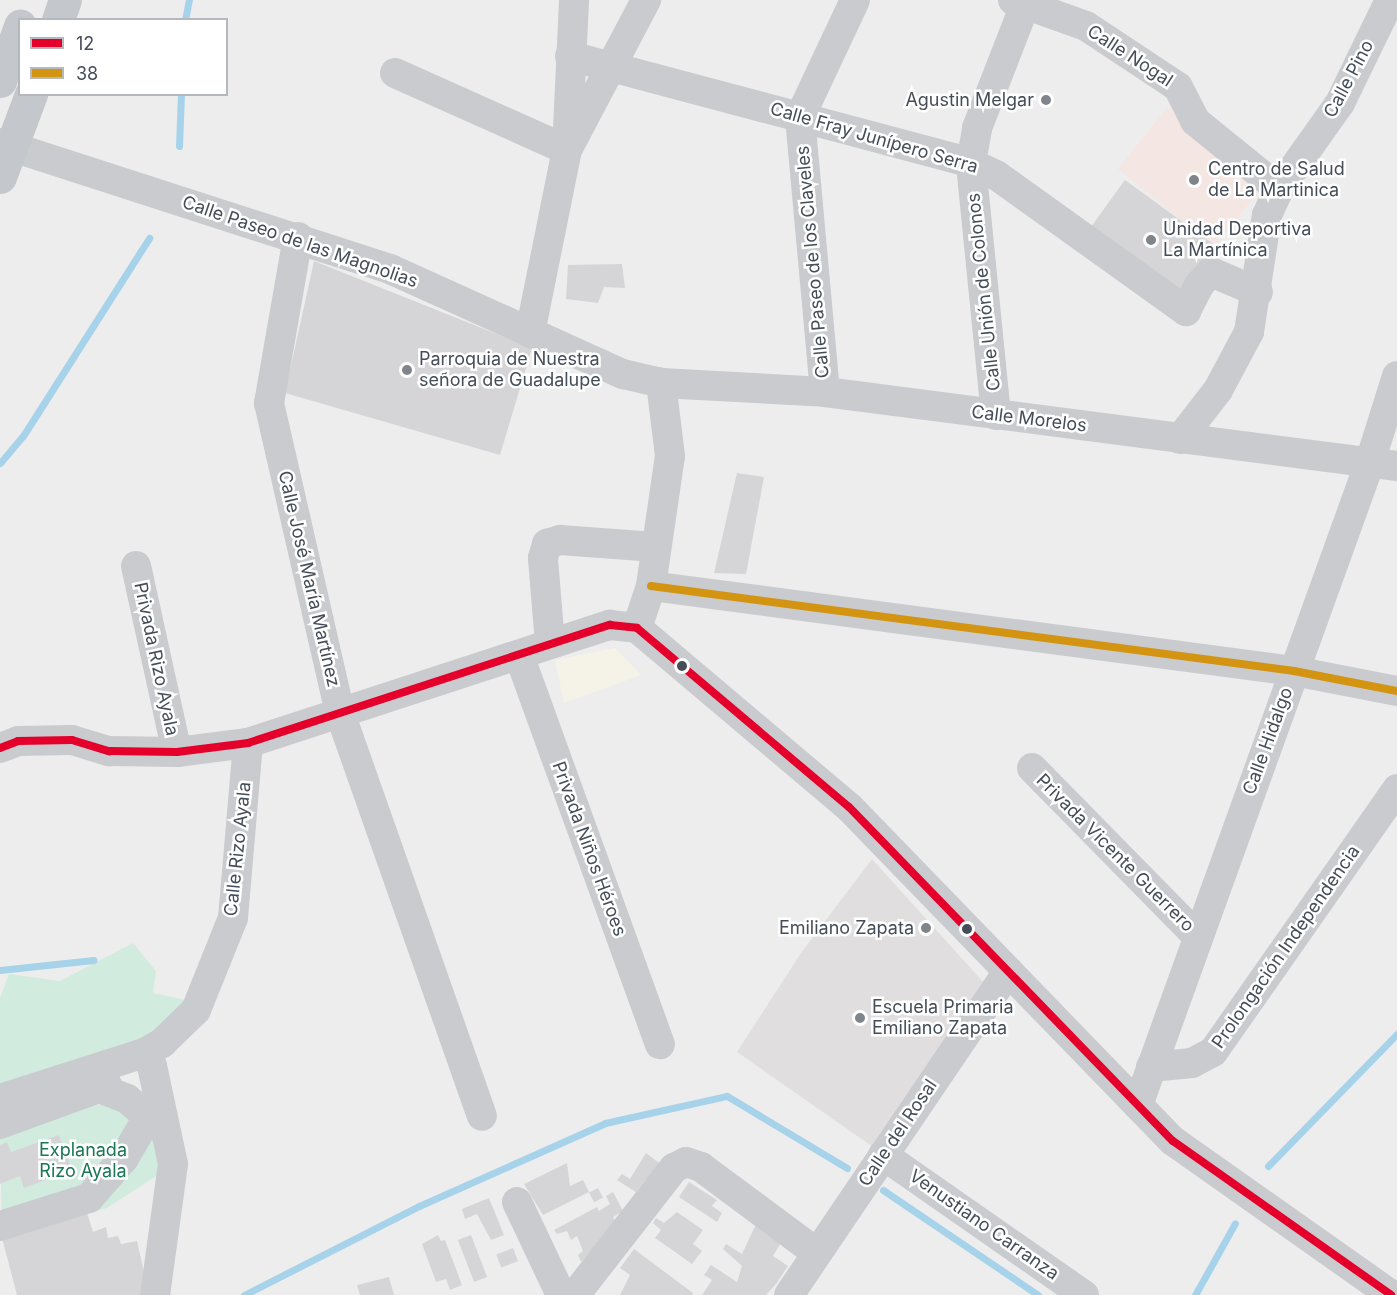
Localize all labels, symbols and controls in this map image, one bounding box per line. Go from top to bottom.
legend [18,18,228,96]
street label: Calle Nogal [1083,20,1177,92]
text: 12 [76,33,94,54]
street label: Calle Pino [1320,36,1378,122]
text: 38 [76,63,98,84]
place label: Agustin Melgar [905,89,1034,111]
marker: Agustin Melgar [1039,93,1053,107]
street label: Calle Fray Junípero Serra [768,98,980,178]
street label: Calle Paseo de los Claveles [792,145,834,379]
place label: Centro de Salud de La Martinica [1208,159,1345,201]
marker: Centro de Salud de La Martinica [1185,171,1203,189]
street label: Calle Paseo de las Magnolias [179,191,421,293]
street label: Calle Unión de Colonos [963,192,1005,392]
place label: Unidad Deportiva La Martínica [1163,219,1311,262]
marker: Unidad Deportiva La Martínica [1144,233,1158,247]
place label: Parroquia de Nuestra señora de Guadalupe [419,349,601,392]
marker: Parroquia de Nuestra señora de Guadalupe [400,363,414,377]
street label: Calle Morelos [970,401,1088,437]
street label: Calle José María Martínez [274,469,344,689]
street label: Privada Rizo Ayala [129,580,183,738]
unlabelled marker [676,660,688,672]
street label: Calle Hidalgo [1239,684,1297,798]
street label: Privada Niños Héroes [547,759,631,939]
street label: Privada Vicente Guerrero [1032,770,1198,936]
street label: Calle Rizo Ayala [220,781,256,917]
street label: Prolongación Independencia [1208,841,1364,1053]
place label: Emiliano Zapata [779,917,914,939]
marker: Emiliano Zapata [919,921,933,935]
unlabelled marker [961,923,973,935]
place label: Escuela Primaria Emiliano Zapata [872,997,1014,1040]
marker: Escuela Primaria Emiliano Zapata [853,1011,867,1025]
street label: Calle del Rosal [854,1075,942,1191]
park label: Explanada Rizo Ayala [39,1140,127,1182]
street label: Venustiano Carranza [905,1165,1063,1285]

